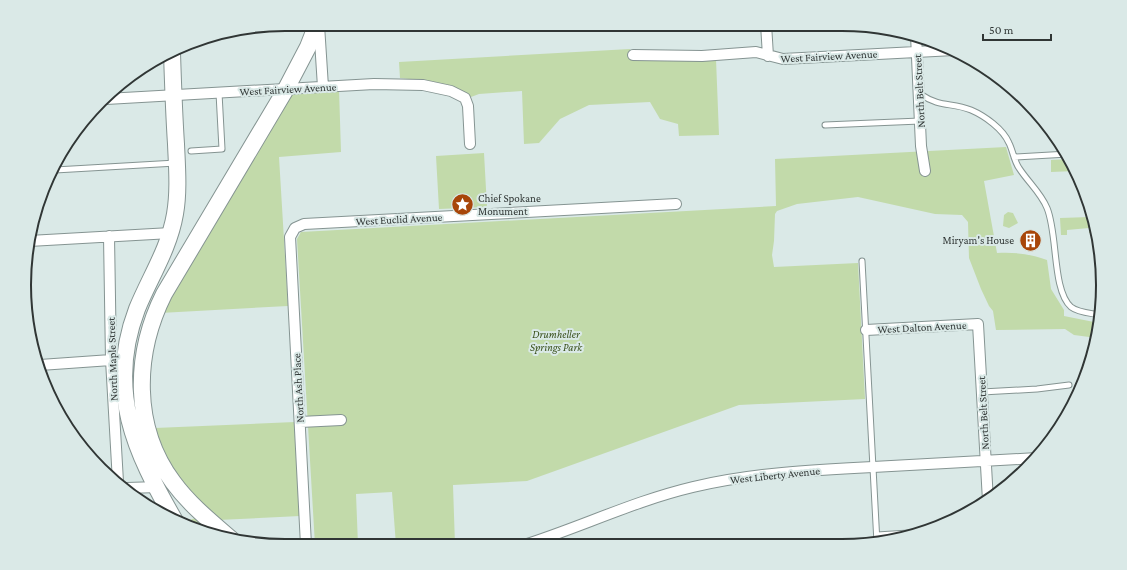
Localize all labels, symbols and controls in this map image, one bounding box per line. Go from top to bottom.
scale bar [983,16,1051,42]
text: 50 m [989,23,1014,37]
street label: West Fairview Avenue [780,47,878,65]
street label: North Belt Street [911,54,927,128]
street label: West Fairview Avenue [239,80,337,98]
place icon: Chief Spokane Monument [449,191,475,217]
place label: Chief Spokane Monument [478,192,541,217]
street label: West Euclid Avenue [355,211,443,227]
building icon: Miryam's House [1017,227,1043,253]
place label: Miryam's House [943,234,1014,247]
street label: North Maple Street [105,317,120,401]
street label: West Dalton Avenue [877,319,967,335]
park label: Drumheller Springs Park [530,328,583,354]
street label: North Ash Place [290,353,306,423]
street label: North Belt Street [975,376,991,450]
street label: West Liberty Avenue [729,464,821,487]

